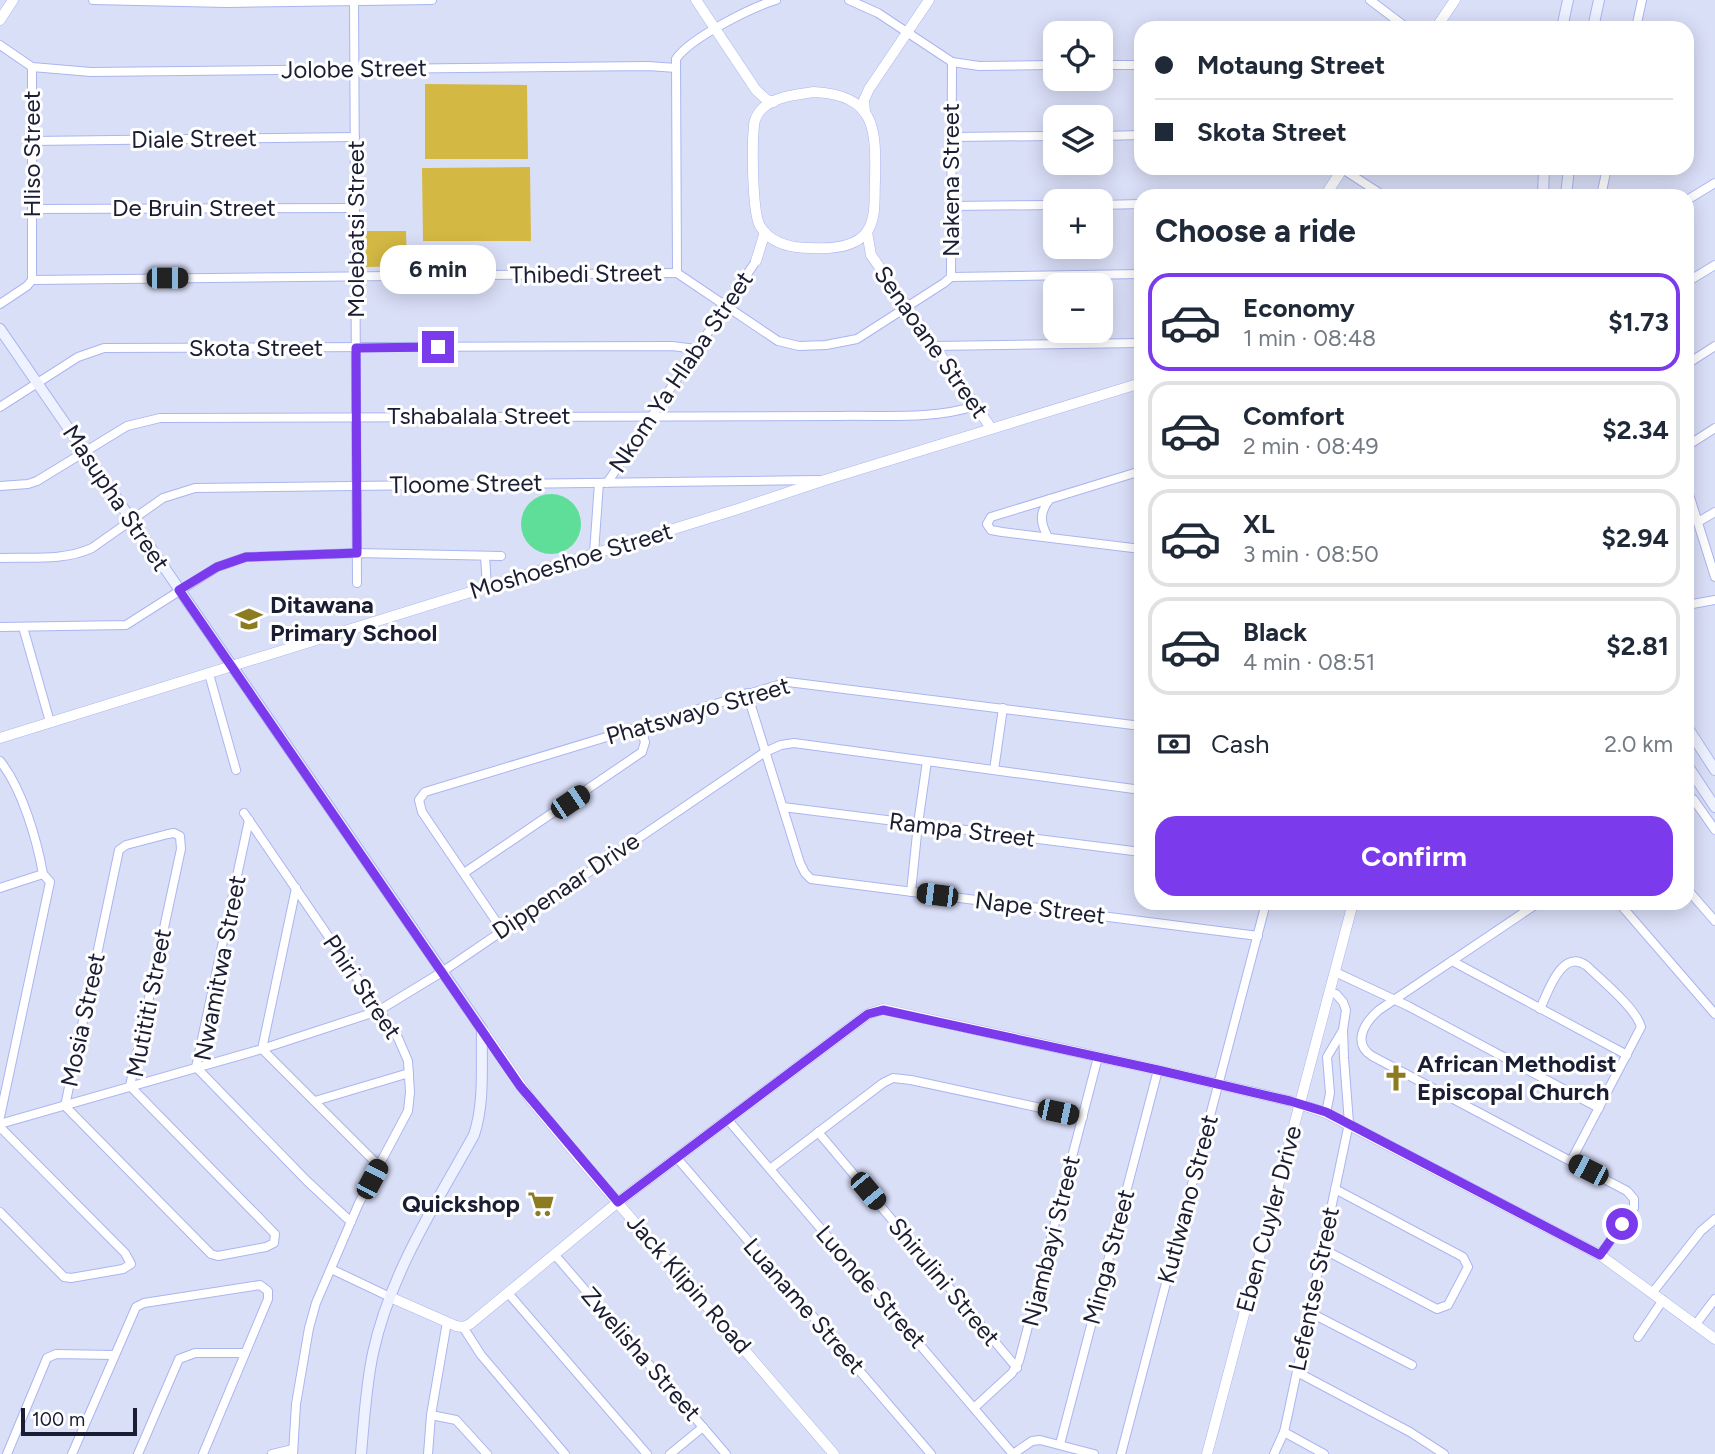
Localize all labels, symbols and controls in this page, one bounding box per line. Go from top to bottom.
map controls [1043,21,1113,343]
button: locate [1043,21,1113,91]
text: Motaung Street [1197,49,1385,81]
street label: Jolobe Street [281,53,427,84]
street label: Hliso Street [17,90,46,218]
street label: Nakena Street [936,103,965,257]
button: layers [1043,105,1113,175]
text: Skota Street [1197,116,1347,148]
street label: Diale Street [131,123,257,154]
street label: Molebatsi Street [341,140,370,318]
button: + [1043,189,1113,259]
street label: De Bruin Street [112,193,276,222]
text: Choose a ride [1155,212,1356,250]
callout: 6 min [380,246,496,294]
text: 6 min [409,255,467,283]
street label: Thibedi Street [510,258,662,289]
street label: Senaoane Street [868,260,995,423]
street label: Nkom Ya Hlaba Street [602,266,759,478]
car [147,268,189,289]
button: − [1043,273,1113,343]
icon: car [1159,291,1222,354]
text: Economy [1243,292,1355,324]
text: $1.73 [1608,306,1669,338]
text: 1 min · 08:48 [1243,324,1376,352]
route end [422,331,454,363]
street label: Skota Street [189,333,323,362]
icon: car [1159,399,1222,462]
text: Comfort [1243,400,1345,432]
street label: Tshabalala Street [387,401,571,430]
text: $2.34 [1602,414,1669,446]
street label: Masupha Street [57,419,176,576]
text: 2 min · 08:49 [1243,432,1378,460]
street label: Tloome Street [389,468,543,499]
icon: car [1159,507,1222,570]
text: XL [1243,508,1275,540]
street label: Moshoeshoe Street [466,516,676,605]
text: $2.94 [1602,522,1669,554]
text: 3 min · 08:50 [1243,540,1379,568]
place label: Ditawana Primary School [270,590,437,647]
school or university icon: Ditawana Primary School [234,604,264,634]
icon: car [1159,615,1222,678]
text: Black [1243,616,1307,648]
text: $2.81 [1606,630,1669,662]
text: 4 min · 08:51 [1243,648,1375,676]
street label: Phatswayo Street [603,670,793,751]
icon: cash [1155,725,1193,763]
text: Cash [1211,728,1270,760]
text: 2.0 km [1604,730,1673,758]
car [547,782,594,822]
street label: Rampa Street [887,806,1037,853]
button: Confirm [1155,816,1673,896]
street label: Dippenaar Drive [487,826,645,945]
street label: Nwamitwa Street [187,873,252,1063]
car [915,882,960,908]
street label: Nape Street [973,885,1107,930]
street label: Mutititi Street [120,926,177,1080]
street label: Phiri Street [317,929,408,1044]
street label: Mosia Street [54,950,111,1090]
place label: African Methodist Episcopal Church [1417,1049,1617,1106]
church icon: African Methodist Episcopal Church [1381,1063,1411,1093]
car [1036,1097,1081,1127]
street label: Kutlwano Street [1151,1111,1224,1286]
street label: Eben Cuyler Drive [1230,1122,1307,1315]
car [1565,1151,1612,1189]
street label: Njambayi Street [1015,1152,1086,1329]
car [353,1156,392,1202]
car [847,1168,890,1214]
street label: Minga Street [1077,1186,1140,1328]
place label: Quickshop [402,1189,520,1218]
supermarket icon: Quickshop [526,1189,556,1219]
street label: Lefentse Street [1282,1204,1345,1374]
street label: Jack Klipin Road [621,1208,758,1359]
route start [1606,1208,1638,1240]
street label: Shirulini Street [882,1212,1006,1352]
street label: Luonde Street [810,1219,933,1354]
street label: Luaname Street [738,1232,871,1379]
street label: Zwelisha Street [575,1281,707,1427]
scale bar [21,1405,136,1437]
text: 100 m [32,1408,85,1431]

